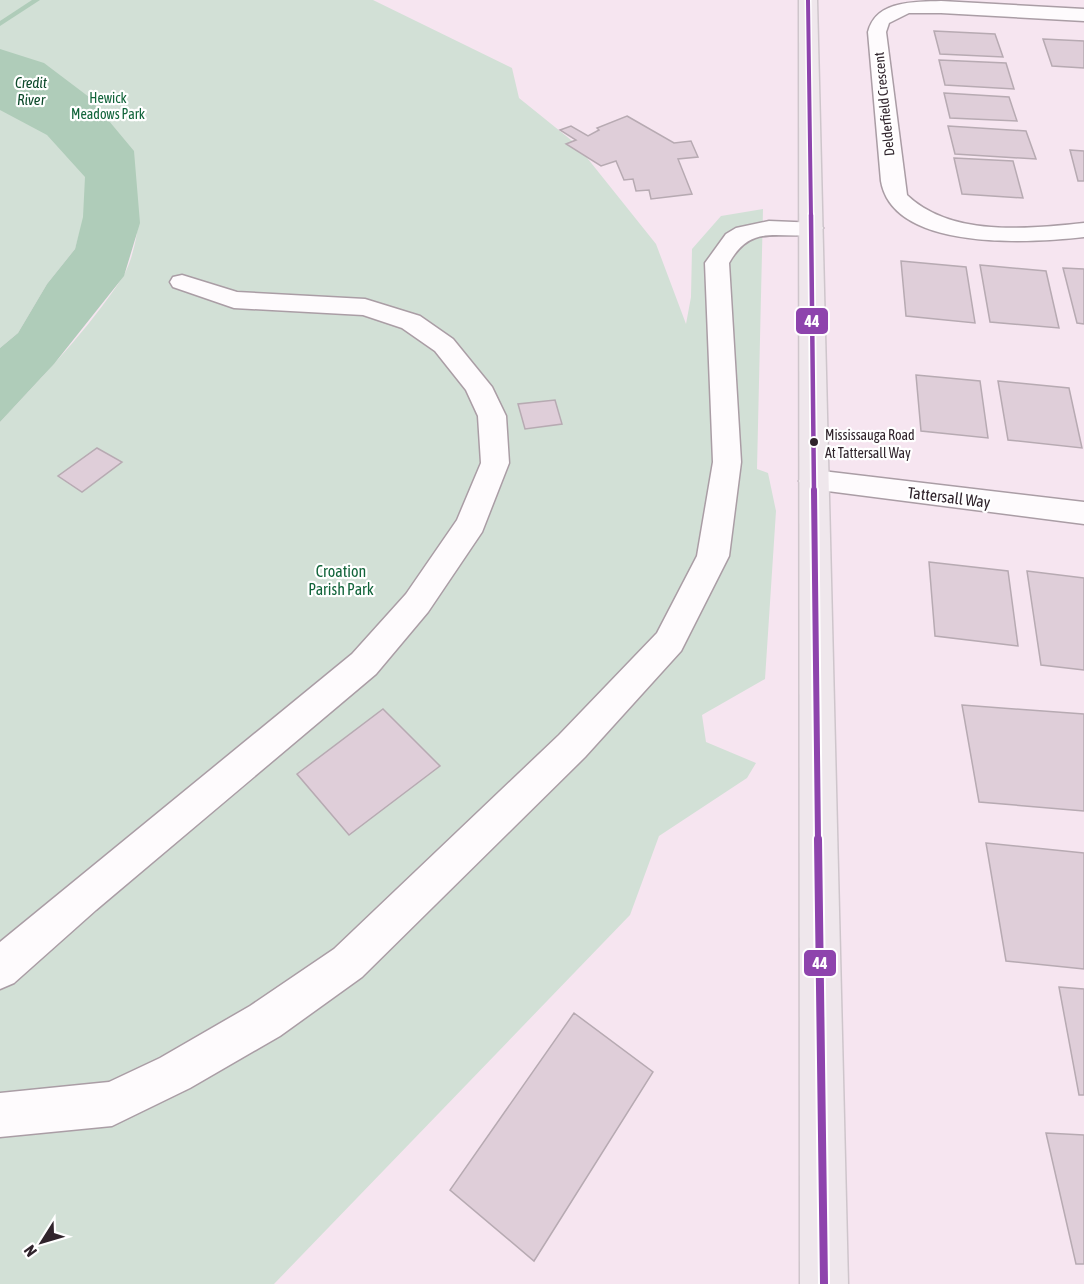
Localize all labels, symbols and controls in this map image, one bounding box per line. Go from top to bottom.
street label: Delderfield Crescent [871,51,897,157]
water label: Credit River [15,74,48,108]
park label: Hewick Meadows Park [71,90,145,122]
line badge: 44 [795,307,829,335]
text: 44 [803,312,820,330]
place label: Mississauga Road At Tattersall Way [825,427,915,461]
marker: Mississauga Road At Tattersall Way [808,436,820,448]
street label: Tattersall Way [906,483,992,512]
park label: Croation Parish Park [308,562,374,598]
line badge: 44 [803,949,837,977]
text: 44 [811,954,828,972]
north arrow [12,1212,72,1272]
text: N [20,1242,40,1260]

